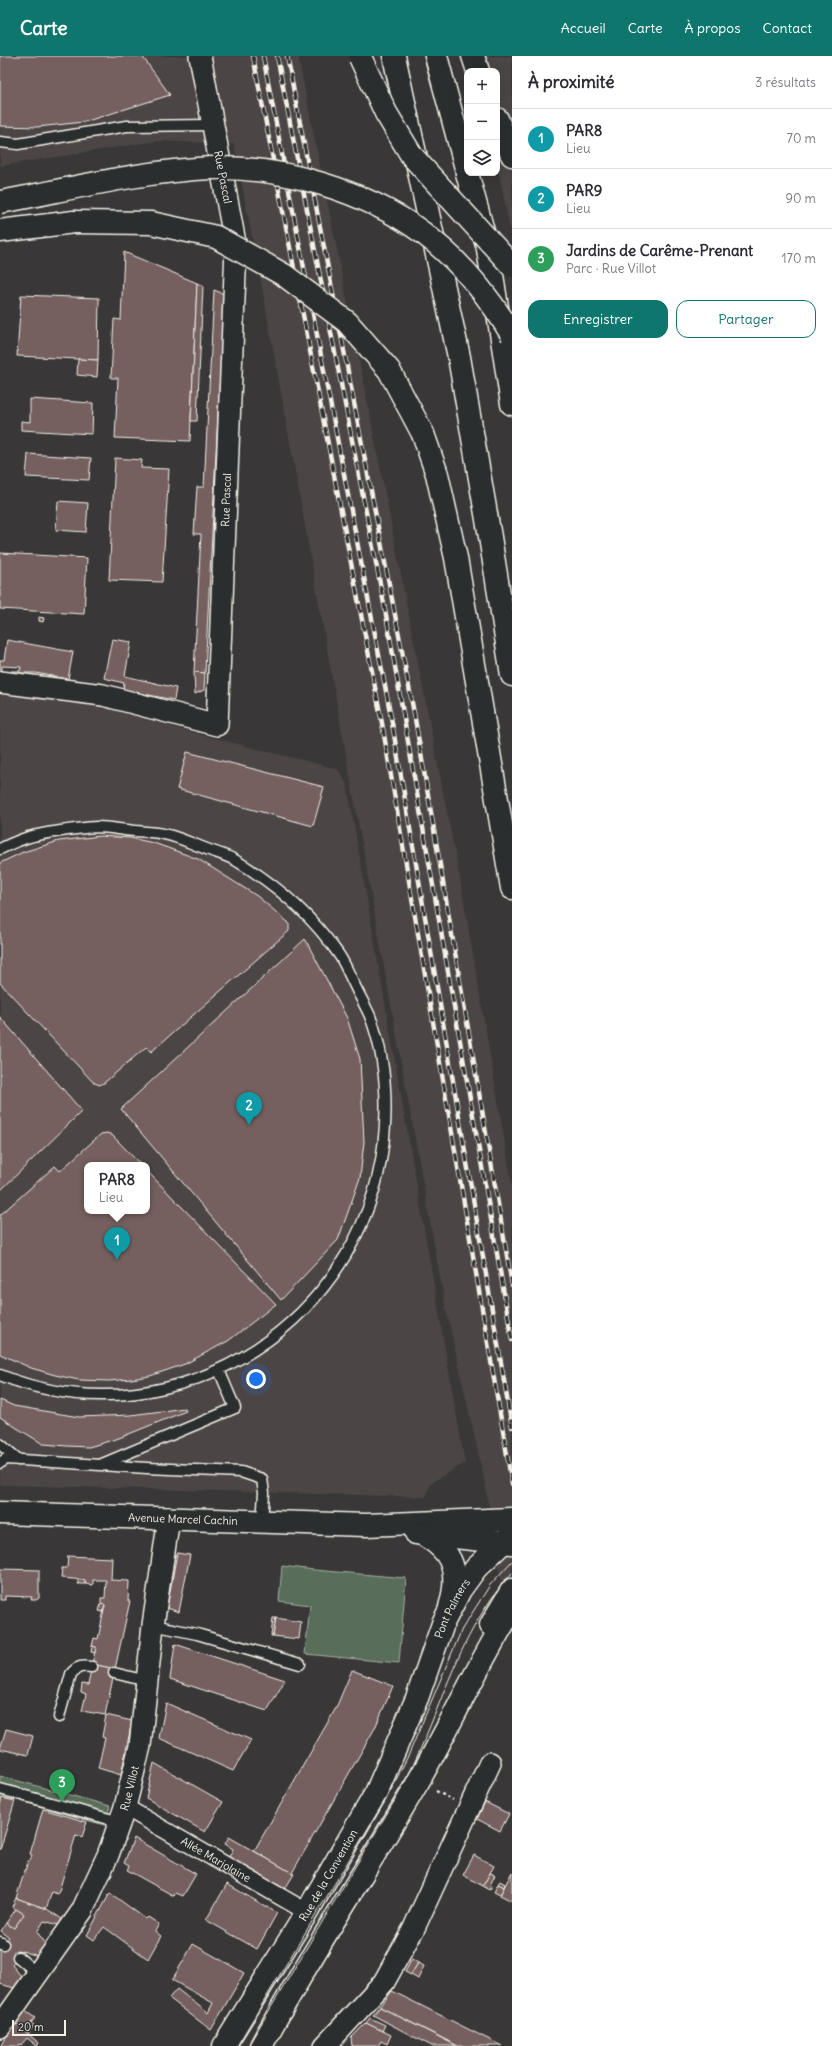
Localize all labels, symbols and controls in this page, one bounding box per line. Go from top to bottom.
text: Carte [20,16,67,40]
text: Accueil [561,19,606,37]
text: Carte [628,19,663,37]
text: À propos [685,19,741,37]
text: Contact [763,19,812,37]
map controls [464,68,500,176]
button: + [464,68,500,104]
text: À proximité [528,71,614,93]
text: 3 résultats [755,74,816,91]
button: − [464,104,500,140]
text: PAR8 [566,121,602,140]
text: 1 [538,130,544,147]
text: 70 m [787,130,816,147]
button: layers [464,140,500,176]
text: Lieu [566,140,591,157]
street label: Rue Pascal [211,149,235,205]
text: PAR9 [566,181,602,200]
text: 2 [537,190,545,207]
text: 90 m [785,190,816,207]
text: Lieu [566,200,591,217]
text: Jardins de Carême-Prenant [566,241,753,260]
text: 3 [537,250,545,267]
text: 170 m [781,250,816,267]
text: Parc · Rue Villot [566,260,656,277]
button: Enregistrer [528,300,668,338]
button: Partager [676,300,816,338]
street label: Rue Pascal [218,473,234,527]
pin: 2 [236,1092,262,1125]
popup [84,1162,150,1214]
text: PAR8 [99,1170,135,1189]
text: Lieu [99,1189,123,1206]
pin: 1 [104,1227,130,1260]
your location [246,1369,266,1389]
street label: Avenue Marcel Cachin [128,1510,238,1528]
street label: Pont Palmers [431,1576,473,1640]
street label: Rue Villot [117,1764,142,1813]
pin: 3 [49,1769,75,1802]
street label: Rue de la Convention [296,1827,360,1924]
street label: Allée Marjolaine [179,1834,253,1885]
scale bar [12,2018,66,2037]
text: 20 m [18,2020,44,2034]

